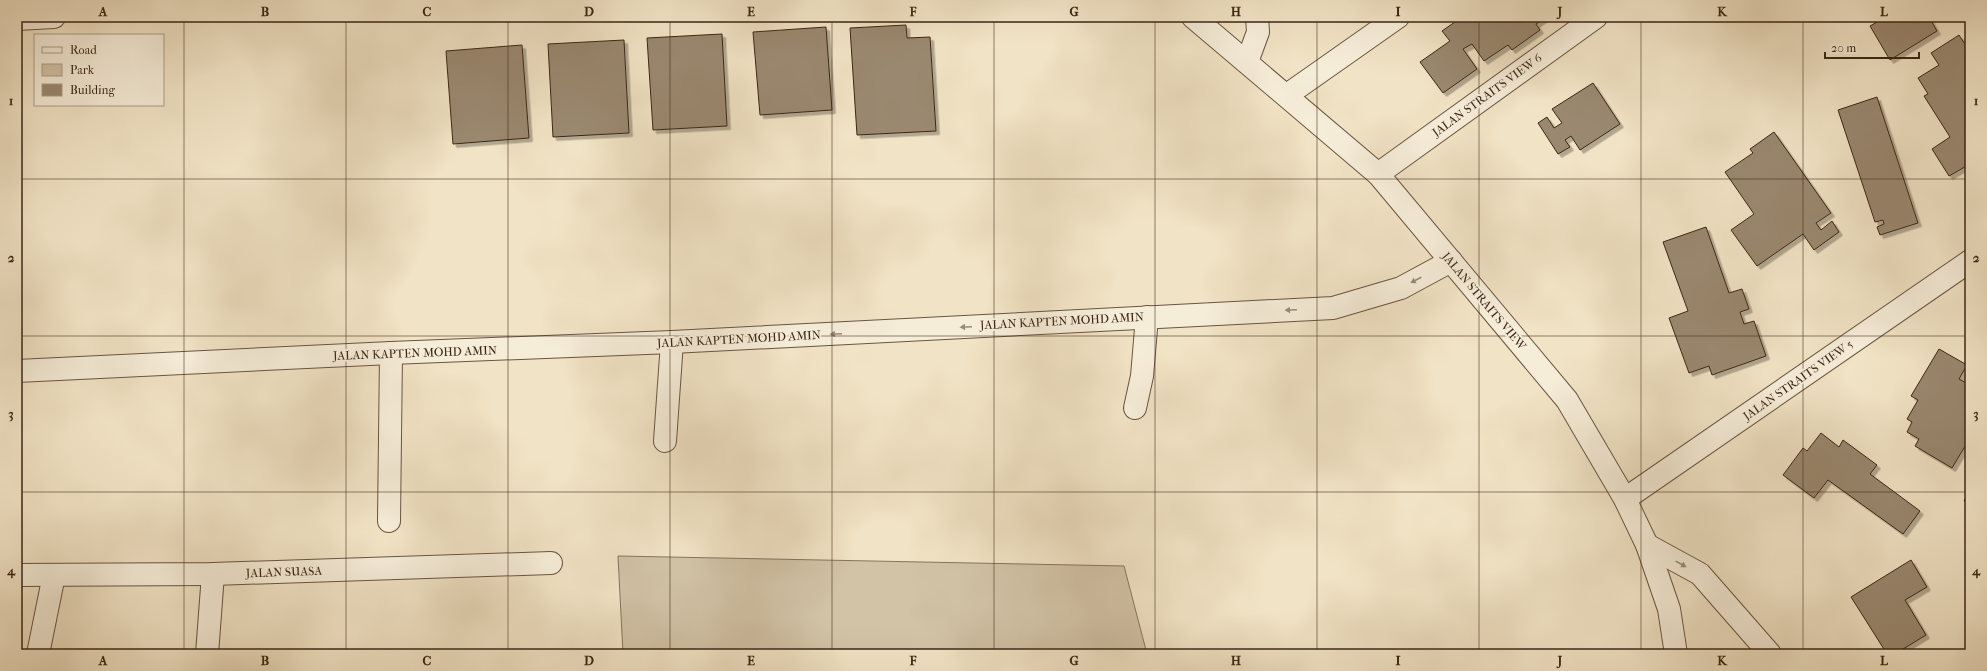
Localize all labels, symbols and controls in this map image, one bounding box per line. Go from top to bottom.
text: A [98,4,108,19]
text: B [261,4,270,19]
text: C [423,4,432,19]
text: D [584,4,594,19]
text: E [747,4,755,19]
text: F [909,4,917,19]
text: G [1069,4,1079,19]
text: H [1231,4,1242,19]
text: I [1395,4,1401,19]
text: J [1556,4,1563,20]
text: K [1717,4,1728,19]
text: L [1880,4,1889,19]
legend [34,34,164,106]
scale bar [1825,34,1919,60]
text: 20 m [1831,41,1856,55]
text: Road [70,43,97,57]
street label: JALAN STRAITS VIEW 6 [1429,50,1545,140]
text: Park [70,63,95,77]
text: Building [70,83,115,97]
text: 1 [9,93,14,108]
text: 1 [1974,93,1979,108]
street label: JALAN STRAITS VIEW [1438,249,1530,354]
text: 2 [8,250,15,265]
text: 2 [1973,250,1980,265]
one-way arrow [1411,276,1422,283]
one-way arrow [1285,306,1297,313]
street label: JALAN KAPTEN MOHD AMIN [979,310,1144,332]
one-way arrow [960,323,972,330]
street label: JALAN KAPTEN MOHD AMIN [656,328,821,350]
one-way arrow [830,330,842,337]
street label: JALAN STRAITS VIEW 5 [1740,337,1856,424]
street label: JALAN KAPTEN MOHD AMIN [332,343,497,363]
text: 3 [8,406,14,422]
text: 3 [1973,406,1979,422]
one-way arrow [1675,560,1687,567]
text: 4 [6,563,16,579]
text: 4 [1971,563,1981,579]
street label: JALAN SUASA [245,564,323,580]
text: A [98,653,108,668]
text: B [261,653,270,668]
text: C [423,653,432,668]
text: D [584,653,594,668]
text: E [747,653,755,668]
text: F [909,653,917,668]
text: G [1069,653,1079,668]
text: H [1231,653,1242,668]
text: I [1395,653,1401,668]
text: J [1556,653,1563,669]
text: K [1717,653,1728,668]
text: L [1880,653,1889,668]

